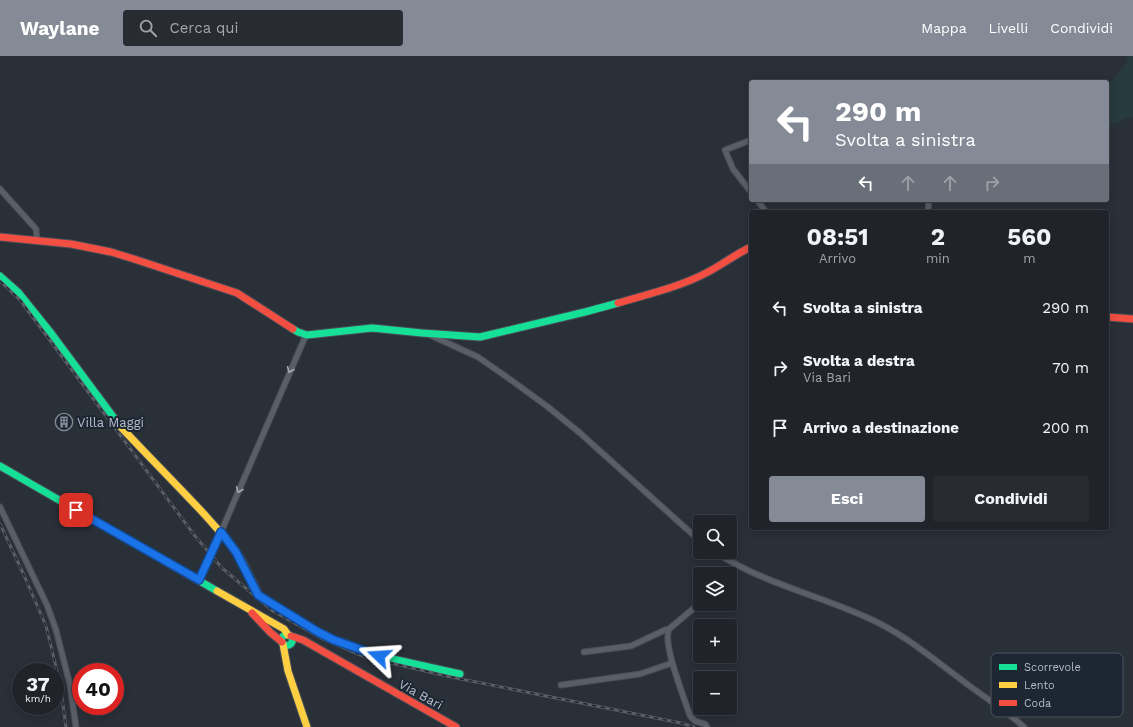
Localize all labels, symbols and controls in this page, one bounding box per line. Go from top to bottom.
search box [123,10,403,46]
text: Waylane [20,17,99,40]
icon: search [137,17,159,39]
text: Cerca qui [169,19,239,37]
text: Mappa [921,20,967,36]
text: Livelli [989,20,1028,36]
text: Condividi [1050,20,1113,36]
text: 290 m [835,95,921,128]
icon: left [769,96,821,148]
text: Svolta a sinistra [835,129,976,150]
icon: left [855,172,877,194]
icon: ahead [897,172,919,194]
icon: ahead [939,172,961,194]
icon: right [981,172,1003,194]
text: 08:51 [806,223,869,251]
text: 2 [931,223,945,251]
text: 560 [1007,223,1052,251]
text: Arrivo [819,251,856,266]
text: min [926,251,950,266]
text: m [1023,251,1036,266]
icon: left [769,297,791,319]
text: Svolta a sinistra [803,299,923,317]
text: 290 m [1042,299,1089,317]
text: Svolta a destra [803,352,915,370]
icon: right [769,357,791,379]
text: 70 m [1052,359,1089,377]
one-way arrow [287,367,295,374]
text: Via Bari [803,370,851,385]
building icon: Villa Maggi [54,412,74,432]
place label: Villa Maggi [77,415,144,430]
icon: arrive [769,417,791,439]
text: Arrivo a destinazione [803,419,959,437]
text: 200 m [1042,419,1089,437]
button: Esci [769,476,925,522]
button: Condividi [933,476,1089,522]
one-way arrow [236,485,244,493]
pin [59,493,93,527]
icon: arrive [65,499,87,521]
map controls [693,515,737,715]
button: search [693,515,737,559]
button: layers [693,567,737,611]
button: + [693,619,737,663]
position arrow [358,635,400,677]
legend [991,653,1123,717]
text: Scorrevole [1024,661,1081,674]
speed limit sign: 40 [72,663,124,715]
button: − [693,671,737,715]
text: 37 [26,672,50,696]
street label: Via Bari [396,676,445,713]
text: Lento [1024,679,1055,692]
text: km/h [25,693,51,704]
text: Coda [1024,697,1051,710]

